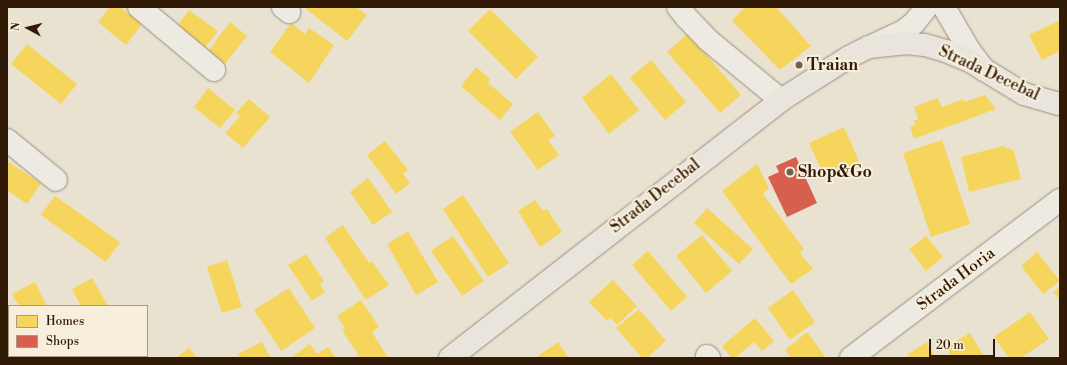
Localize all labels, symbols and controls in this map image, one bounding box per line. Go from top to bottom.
north arrow [8,8,48,48]
text: N [9,21,24,32]
street label: Strada Decebal [936,41,1042,105]
place label: Traian [807,55,858,75]
marker: Traian [794,60,804,70]
street label: Strada Decebal [606,155,704,237]
place label: Shop&Go [798,162,872,182]
marker: Shop&Go [785,167,795,177]
street label: Strada Horia [913,243,999,315]
legend [8,305,148,357]
text: Homes [46,314,84,329]
scale bar [931,331,997,357]
text: Shops [46,334,79,349]
text: 20 m [936,338,964,353]

